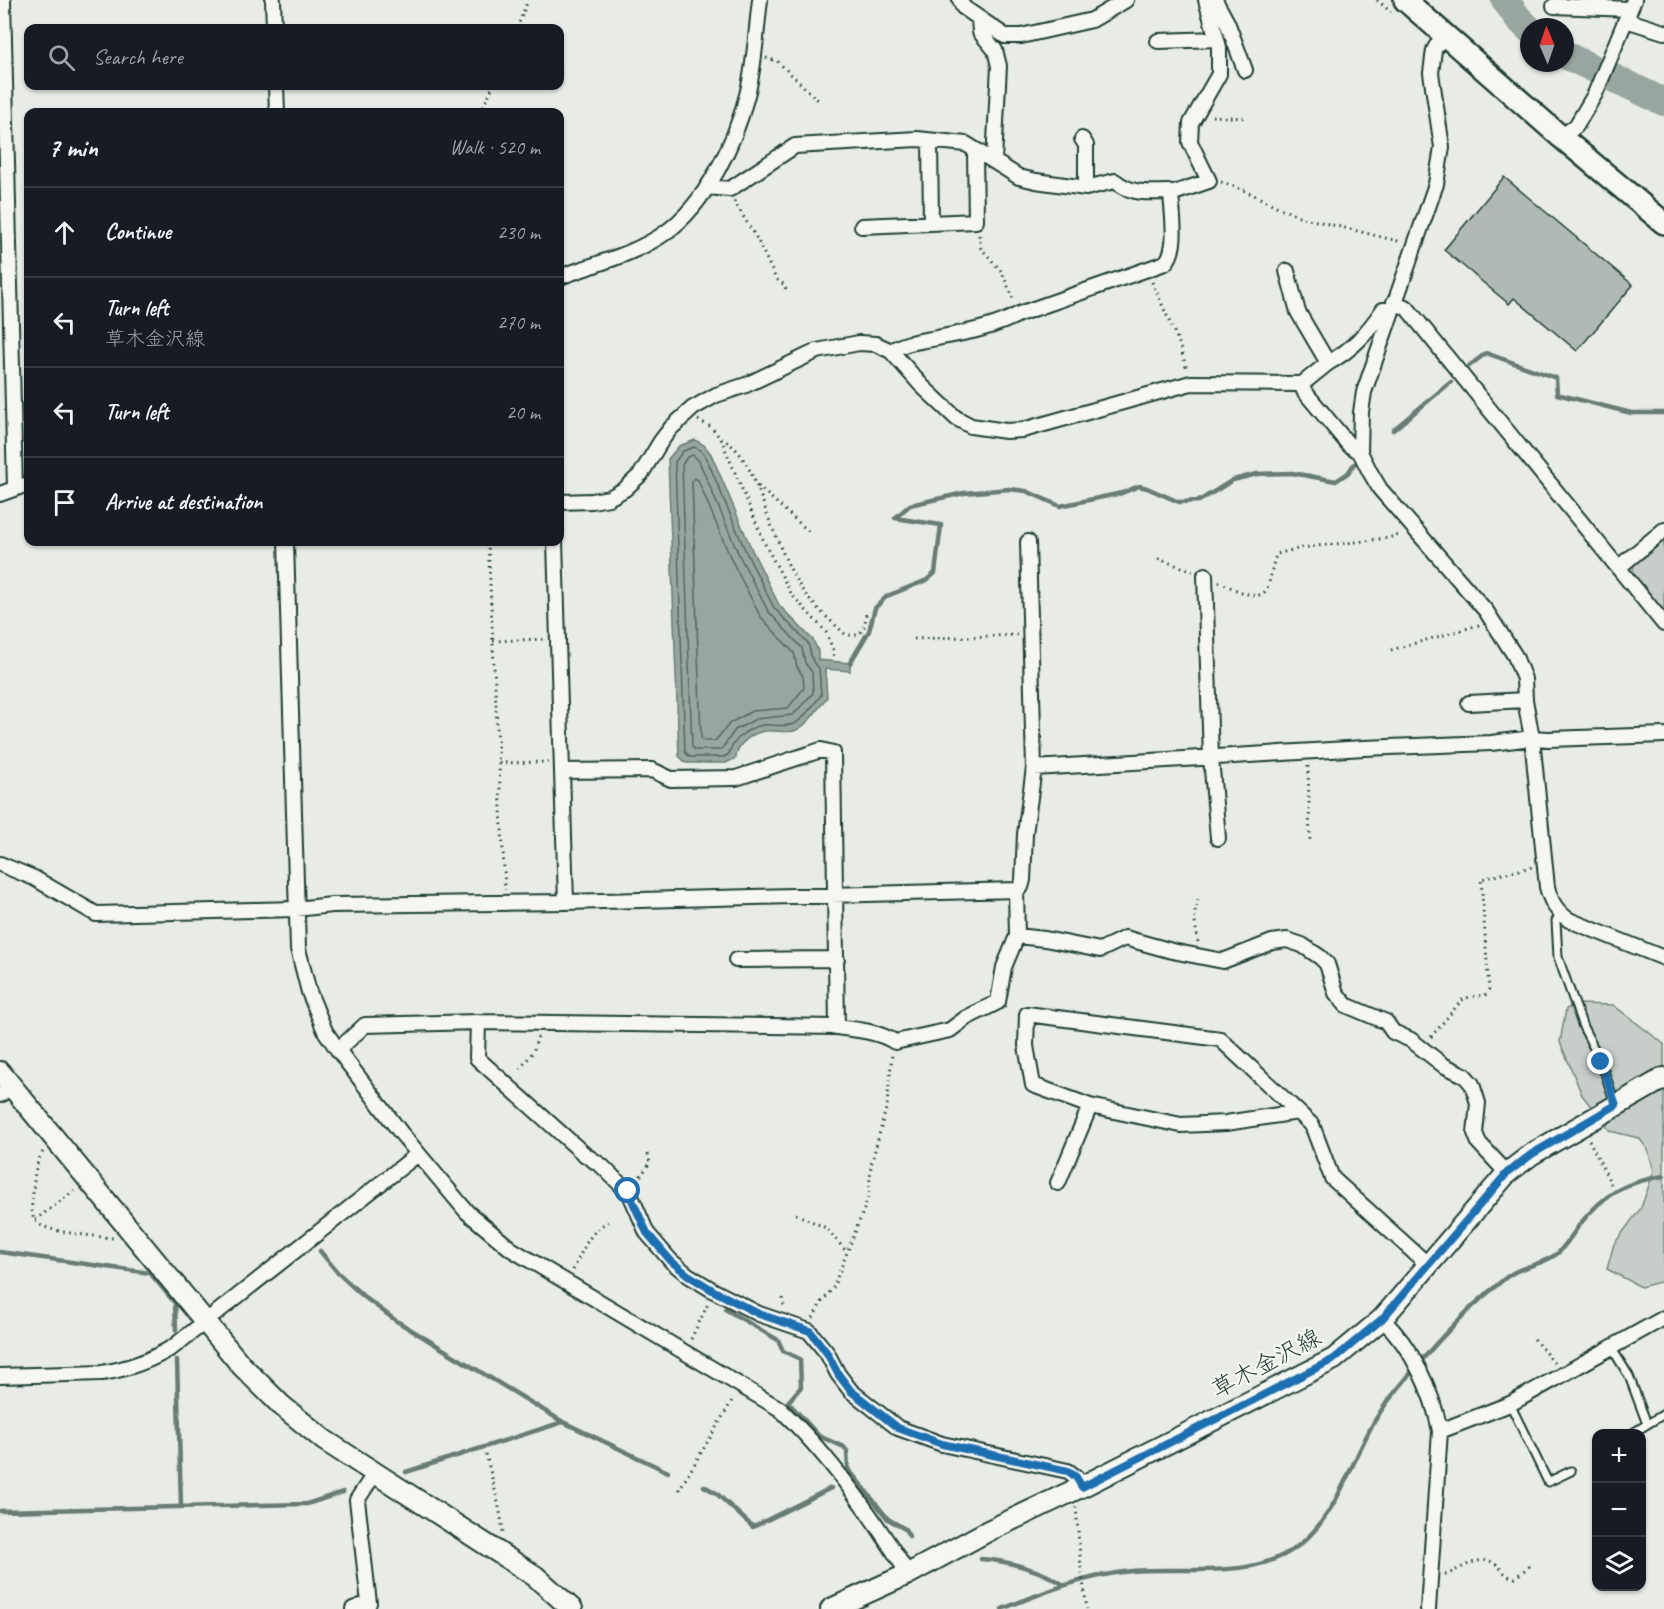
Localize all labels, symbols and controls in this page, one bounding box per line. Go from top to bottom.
north arrow [1520,18,1574,72]
search box [24,24,564,90]
icon: search [45,41,78,74]
text: Search here [93,43,183,71]
text: 7 min [48,131,98,164]
text: Walk · 520 m [450,135,540,160]
icon: ahead [48,216,81,249]
text: Continue [105,218,171,246]
text: 230 m [497,220,540,245]
text: Turn left [105,294,169,322]
icon: left [48,306,81,339]
text: 270 m [497,310,540,335]
text: 草木金沢線 [105,326,205,351]
icon: left [48,396,81,429]
text: Turn left [105,398,169,426]
text: 20 m [506,400,540,425]
icon: arrive [48,486,81,519]
text: Arrive at destination [105,488,262,516]
route end [1587,1048,1613,1074]
route start [614,1177,640,1203]
street label: 草木金沢線 [1206,1322,1326,1404]
map controls [1592,1429,1646,1591]
button: + [1592,1429,1646,1483]
button: − [1592,1483,1646,1537]
button: layers [1592,1537,1646,1591]

